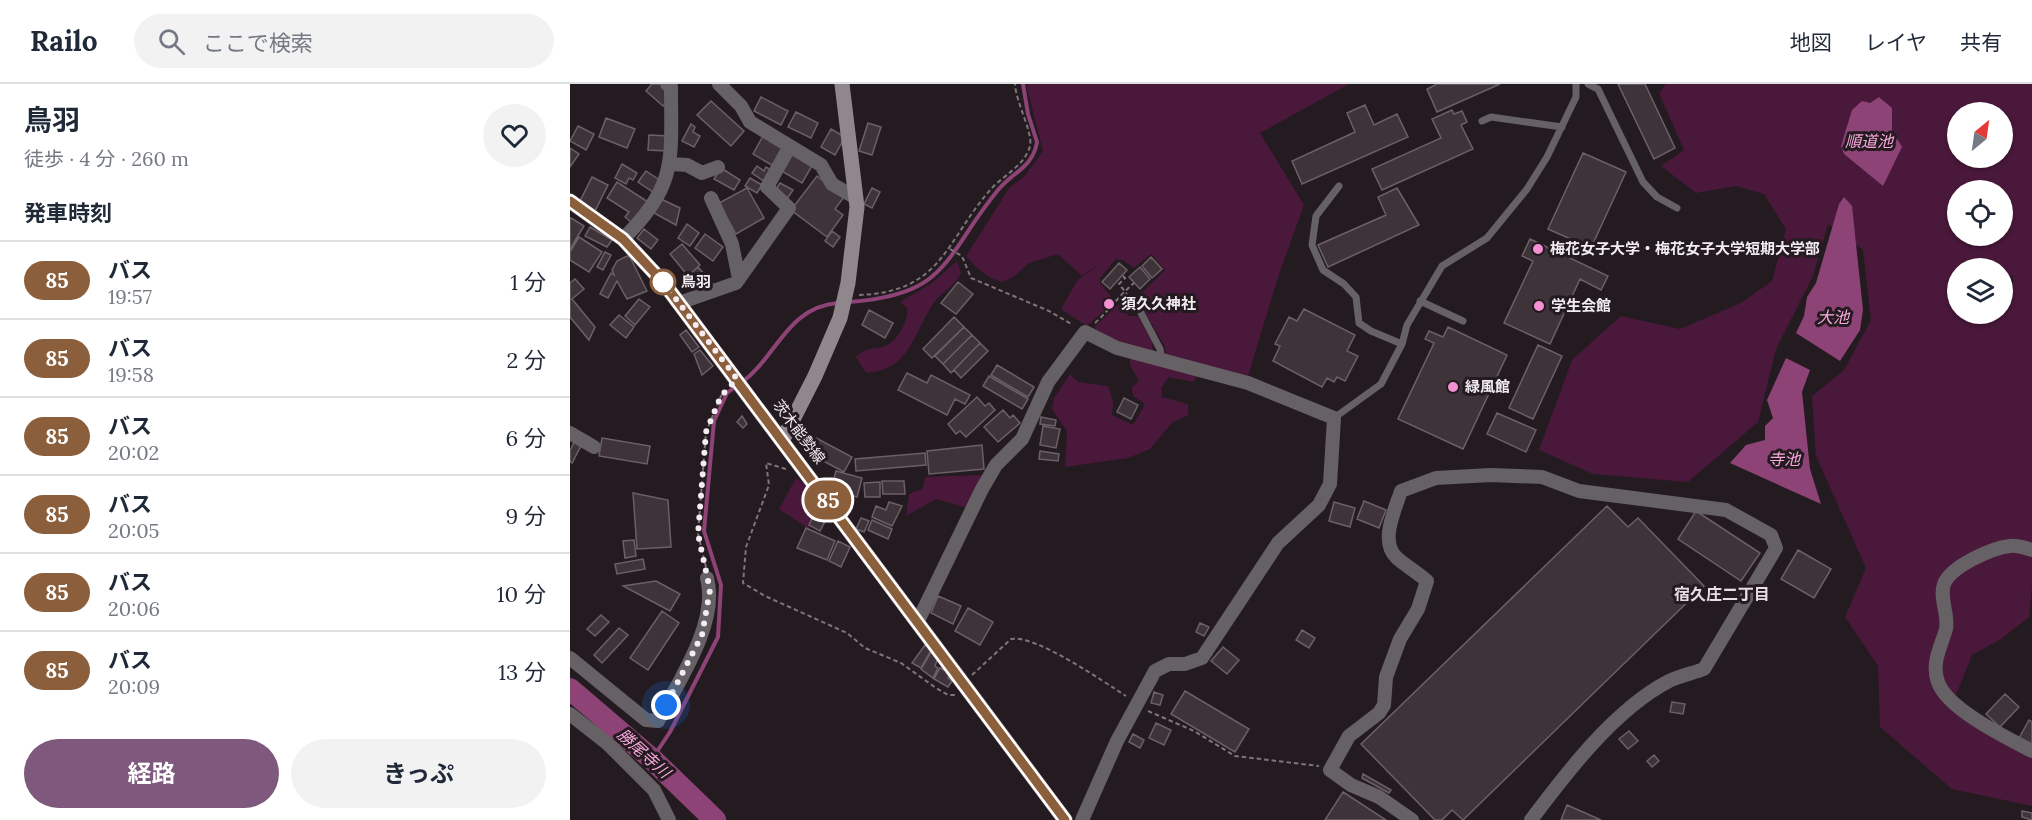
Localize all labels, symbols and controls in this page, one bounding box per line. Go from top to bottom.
search box [134,14,554,68]
text: Railo [30,23,98,59]
icon: search [155,25,188,58]
text: ここで検索 [203,29,313,57]
text: 地図 [1790,29,1832,56]
text: レイヤ [1865,29,1927,56]
text: 共有 [1960,29,2002,56]
text: 鳥羽 [24,102,80,138]
north arrow [1947,102,2013,168]
map controls [1947,102,2013,324]
button: heart [483,104,546,167]
water label: 順道池 [1845,131,1895,151]
text: 徒歩 · 4 分 · 260 m [24,146,189,171]
button: locate [1947,180,2013,246]
text: 発車時刻 [24,199,112,227]
place label: 梅花女子大学・梅花女子大学短期大学部 [1550,239,1820,258]
marker: 梅花女子大学・梅花女子大学短期大学部 [1531,242,1545,256]
text: バス [108,256,152,284]
button: layers [1947,258,2013,324]
text: 85 [45,267,69,294]
text: 1 分 [510,268,546,296]
marker: 鳥羽 [650,269,676,295]
place label: 鳥羽 [681,272,711,291]
text: 19:57 [108,284,152,309]
place label: 須久久神社 [1121,294,1196,313]
place label: 学生会館 [1551,296,1611,315]
marker: 須久久神社 [1102,297,1116,311]
marker: 学生会館 [1532,299,1546,313]
water label: 大池 [1817,307,1851,327]
text: バス [108,334,152,362]
text: 85 [45,345,69,372]
text: 2 分 [506,346,546,374]
text: 19:58 [108,362,154,387]
place label: 緑風館 [1465,377,1510,396]
marker: 緑風館 [1446,380,1460,394]
street label: 茨木能勢線 [769,396,830,467]
text: バス [108,412,152,440]
text: 85 [45,423,69,450]
text: 6 分 [505,424,546,452]
text: 20:02 [108,440,159,465]
water label: 寺池 [1768,449,1802,469]
line badge: 85 [801,480,855,520]
text: 85 [816,487,840,514]
text: バス [108,490,152,518]
text: 85 [45,501,69,528]
text: 9 分 [505,502,546,530]
text: 20:05 [108,518,159,543]
text: バス [108,568,152,596]
text: 85 [45,579,69,606]
text: 10 分 [497,580,546,608]
district label: 宿久庄二丁目 [1674,584,1770,604]
text: 20:06 [108,596,160,621]
text: バス [108,646,152,674]
text: 85 [45,657,69,684]
text: 13 分 [498,658,546,686]
text: 20:09 [108,674,160,699]
your location [651,690,681,720]
water label: 勝尾寺川 [614,724,676,783]
button: 経路 [24,739,279,808]
button: きっぷ [291,739,546,808]

